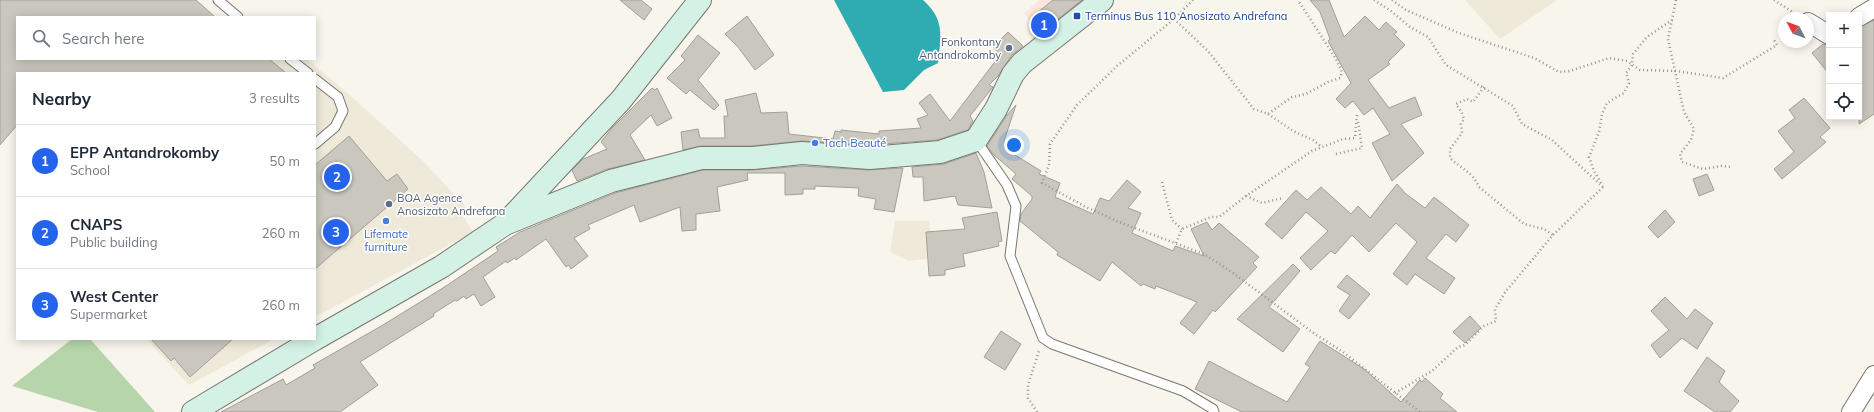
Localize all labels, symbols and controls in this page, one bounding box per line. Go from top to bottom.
place label: Terminus Bus 110 Anosizato Andrefana [1085,9,1287,23]
pin: 1 [1031,10,1057,40]
marker: Terminus Bus 110 Anosizato Andrefana [1072,11,1082,21]
north arrow [1778,12,1814,48]
map controls [1826,12,1862,120]
button: + [1826,12,1862,48]
search box [16,16,316,60]
icon: search [30,27,52,49]
text: Search here [62,29,144,48]
place label: Fonkontany Antandrokomby [919,35,1001,62]
marker: Fonkontany Antandrokomby [1004,43,1014,53]
button: − [1826,48,1862,84]
button: locate [1826,84,1862,120]
text: Nearby [32,88,91,109]
text: 3 results [249,90,300,106]
your location [1004,135,1024,155]
place label: Tach Beauté [823,136,886,150]
marker: Tach Beauté [810,138,820,148]
text: EPP Antandrokomby [70,143,219,162]
text: 1 [41,153,49,169]
text: 50 m [270,153,300,169]
text: School [70,162,110,178]
pin: 2 [324,162,350,192]
place label: BOA Agence Anosizato Andrefana [397,191,505,218]
marker: BOA Agence Anosizato Andrefana [384,199,394,209]
text: CNAPS [70,215,123,234]
marker: Lifemate furniture [381,216,391,226]
pin: 3 [323,217,349,247]
text: 2 [41,225,49,241]
text: 260 m [262,225,300,241]
place label: Lifemate furniture [364,227,408,254]
text: Public building [70,234,158,250]
text: West Center [70,287,158,306]
text: 3 [41,297,49,313]
text: 260 m [262,297,300,313]
text: Supermarket [70,306,147,322]

